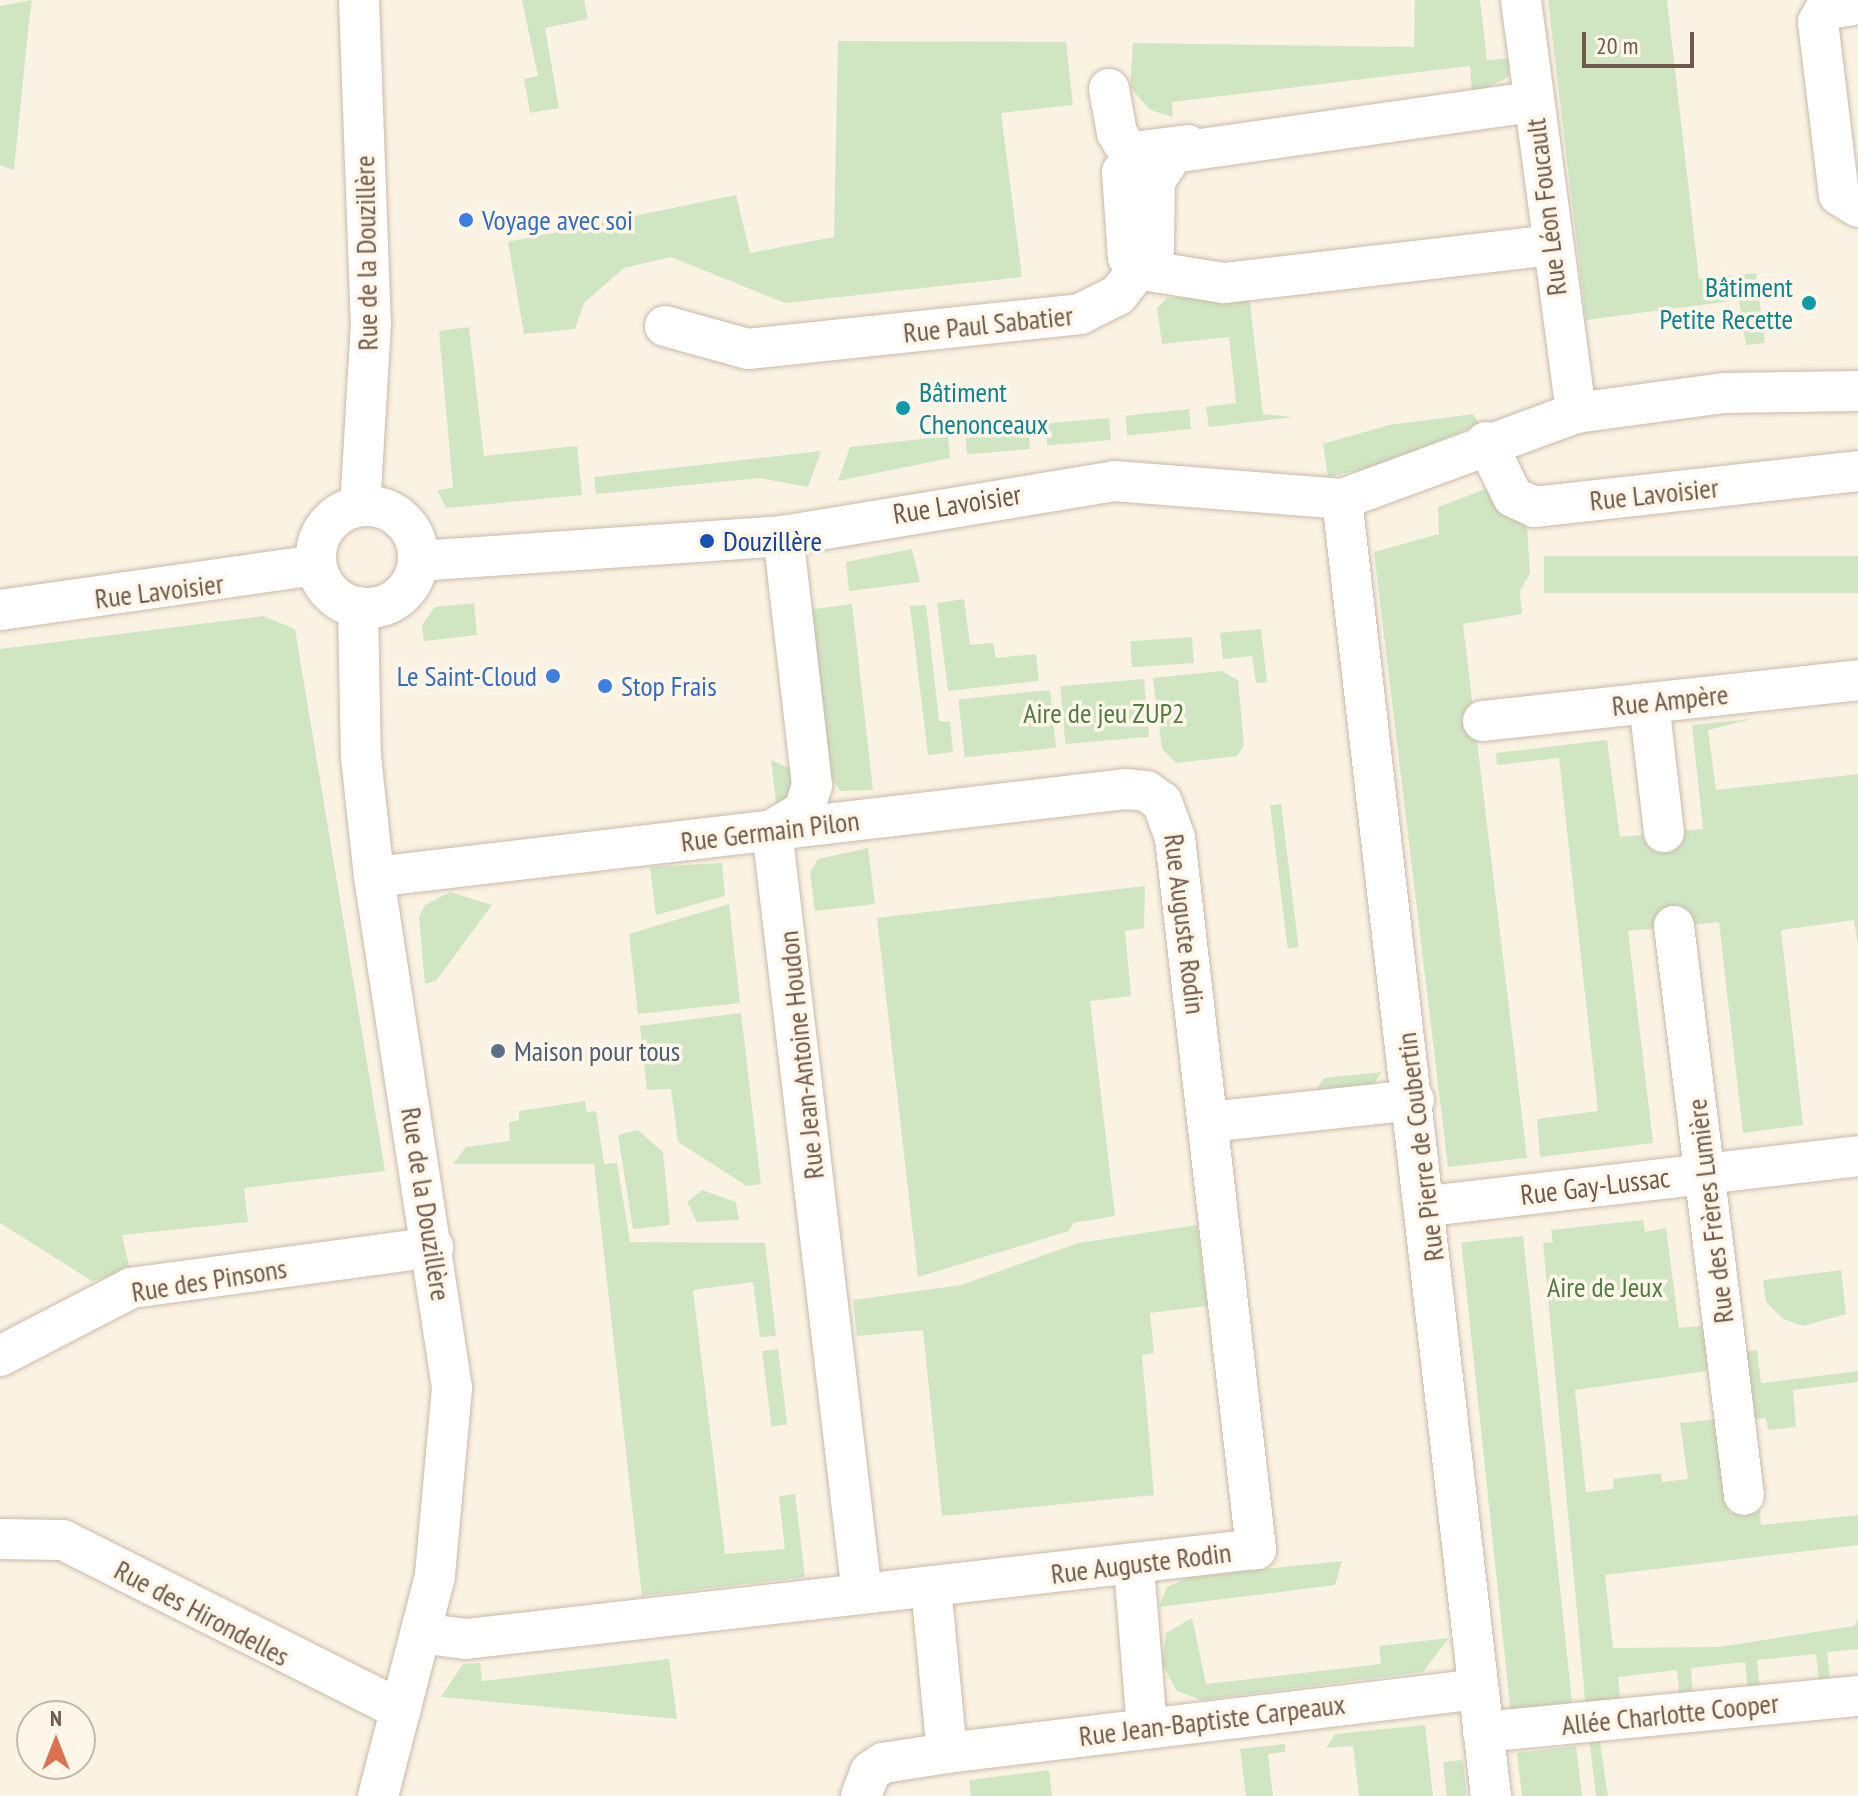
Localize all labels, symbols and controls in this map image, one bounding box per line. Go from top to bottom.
scale bar [1586,16,1698,66]
text: 20 m [1596,30,1638,61]
street label: Rue Léon Foucault [1518,116,1574,298]
street label: Rue de la Douzillère [347,155,385,351]
place label: Voyage avec soi [482,203,634,237]
marker: Voyage avec soi [457,211,475,229]
place label: Bâtiment Petite Recette [1659,270,1793,336]
marker: Bâtiment Petite Recette [1800,294,1818,312]
street label: Rue Paul Sabatier [902,298,1074,350]
place label: Bâtiment Chenonceaux [919,375,1048,441]
marker: Bâtiment Chenonceaux [894,399,912,417]
street label: Rue Lavoisier [1588,471,1720,517]
street label: Rue Lavoisier [891,477,1023,531]
place label: Douzillère [723,524,822,558]
marker: Douzillère [698,532,716,550]
street label: Rue Lavoisier [93,566,225,616]
place label: Le Saint-Cloud [397,659,537,693]
marker: Le Saint-Cloud [544,667,562,685]
place label: Stop Frais [621,669,717,703]
marker: Stop Frais [596,677,614,695]
street label: Rue Ampère [1610,677,1730,723]
park label: Aire de jeu ZUP2 [1023,696,1185,730]
street label: Rue Germain Pilon [679,803,861,859]
street label: Rue Auguste Rodin [1157,832,1213,1016]
street label: Rue Jean-Antoine Houdon [771,929,831,1181]
street label: Rue Pierre de Coubertin [1389,1031,1451,1263]
place label: Maison pour tous [514,1034,680,1068]
marker: Maison pour tous [489,1042,507,1060]
street label: Rue des Frères Lumière [1680,1097,1740,1325]
street label: Rue de la Douzillère [394,1105,458,1303]
street label: Rue Gay-Lussac [1518,1160,1672,1212]
street label: Rue des Pinsons [129,1251,289,1309]
park label: Aire de Jeux [1547,1270,1663,1304]
street label: Rue Auguste Rodin [1049,1535,1233,1591]
street label: Rue des Hirondelles [109,1553,295,1673]
street label: Allée Charlotte Cooper [1560,1686,1780,1742]
street label: Rue Jean-Baptiste Carpeaux [1077,1687,1347,1753]
north arrow [16,1700,96,1780]
text: N [50,1704,62,1732]

